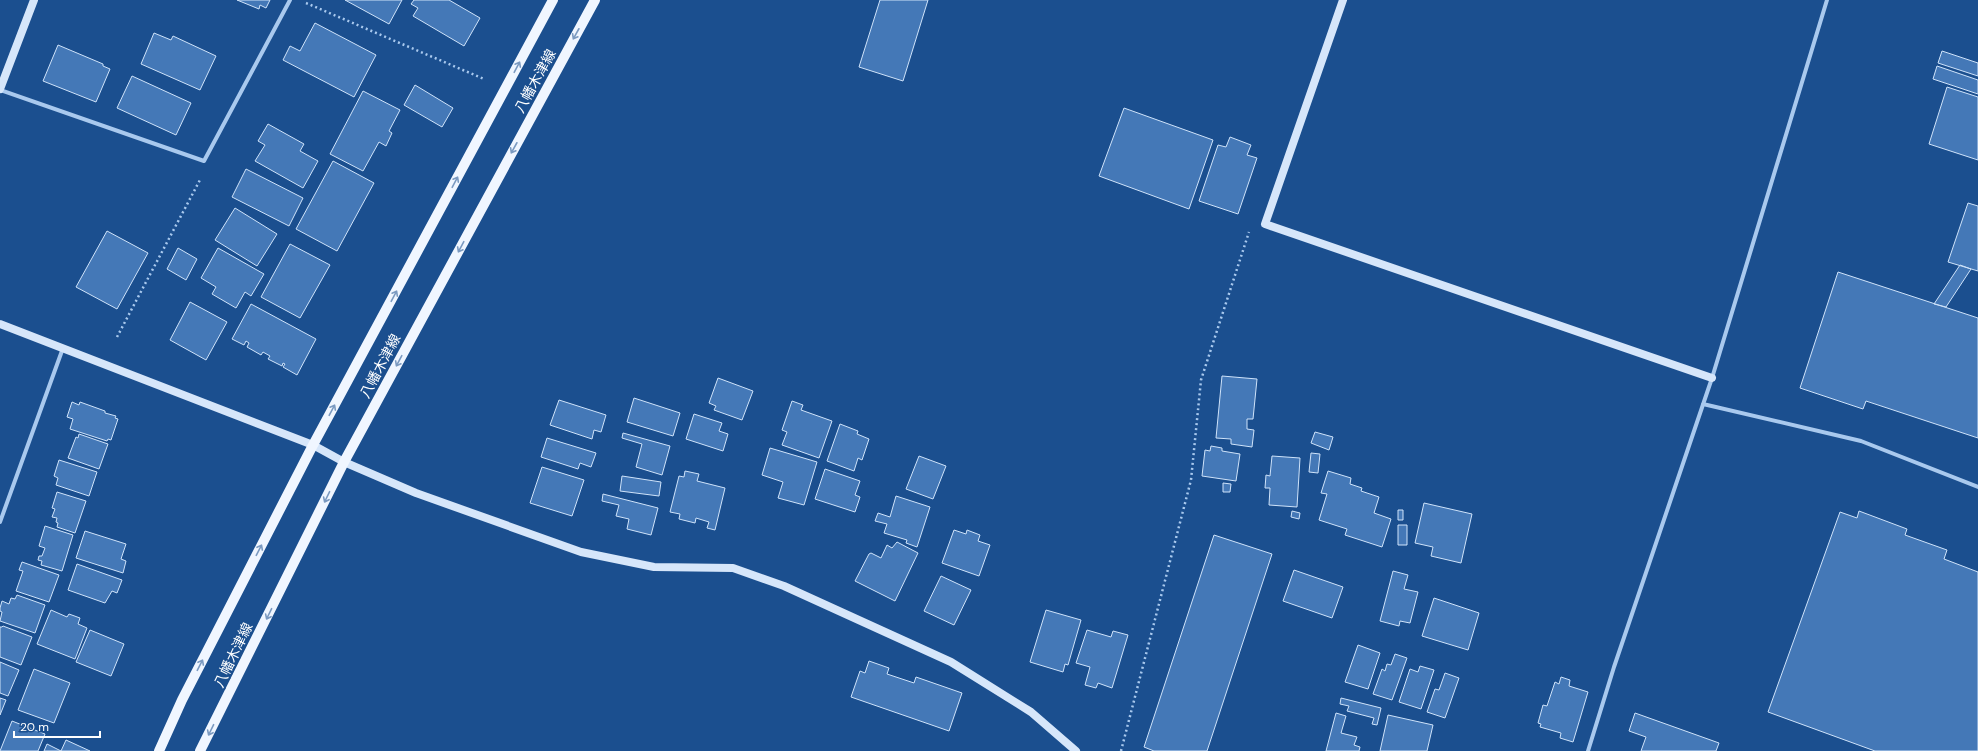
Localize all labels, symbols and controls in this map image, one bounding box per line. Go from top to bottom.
one-way arrow [572,28,580,40]
street label: 八幡木津線 [510,46,560,116]
one-way arrow [514,61,522,73]
one-way arrow [510,142,518,154]
one-way arrow [452,176,460,188]
one-way arrow [457,241,464,253]
one-way arrow [390,290,398,302]
street label: 八幡木津線 [356,331,404,401]
one-way arrow [395,355,402,367]
one-way arrow [328,404,336,416]
one-way arrow [323,491,330,503]
one-way arrow [256,544,263,556]
one-way arrow [265,607,272,619]
street label: 八幡木津線 [210,620,256,690]
one-way arrow [197,660,204,672]
scale bar [14,713,100,739]
text: 20 m [20,719,49,735]
one-way arrow [207,724,214,736]

